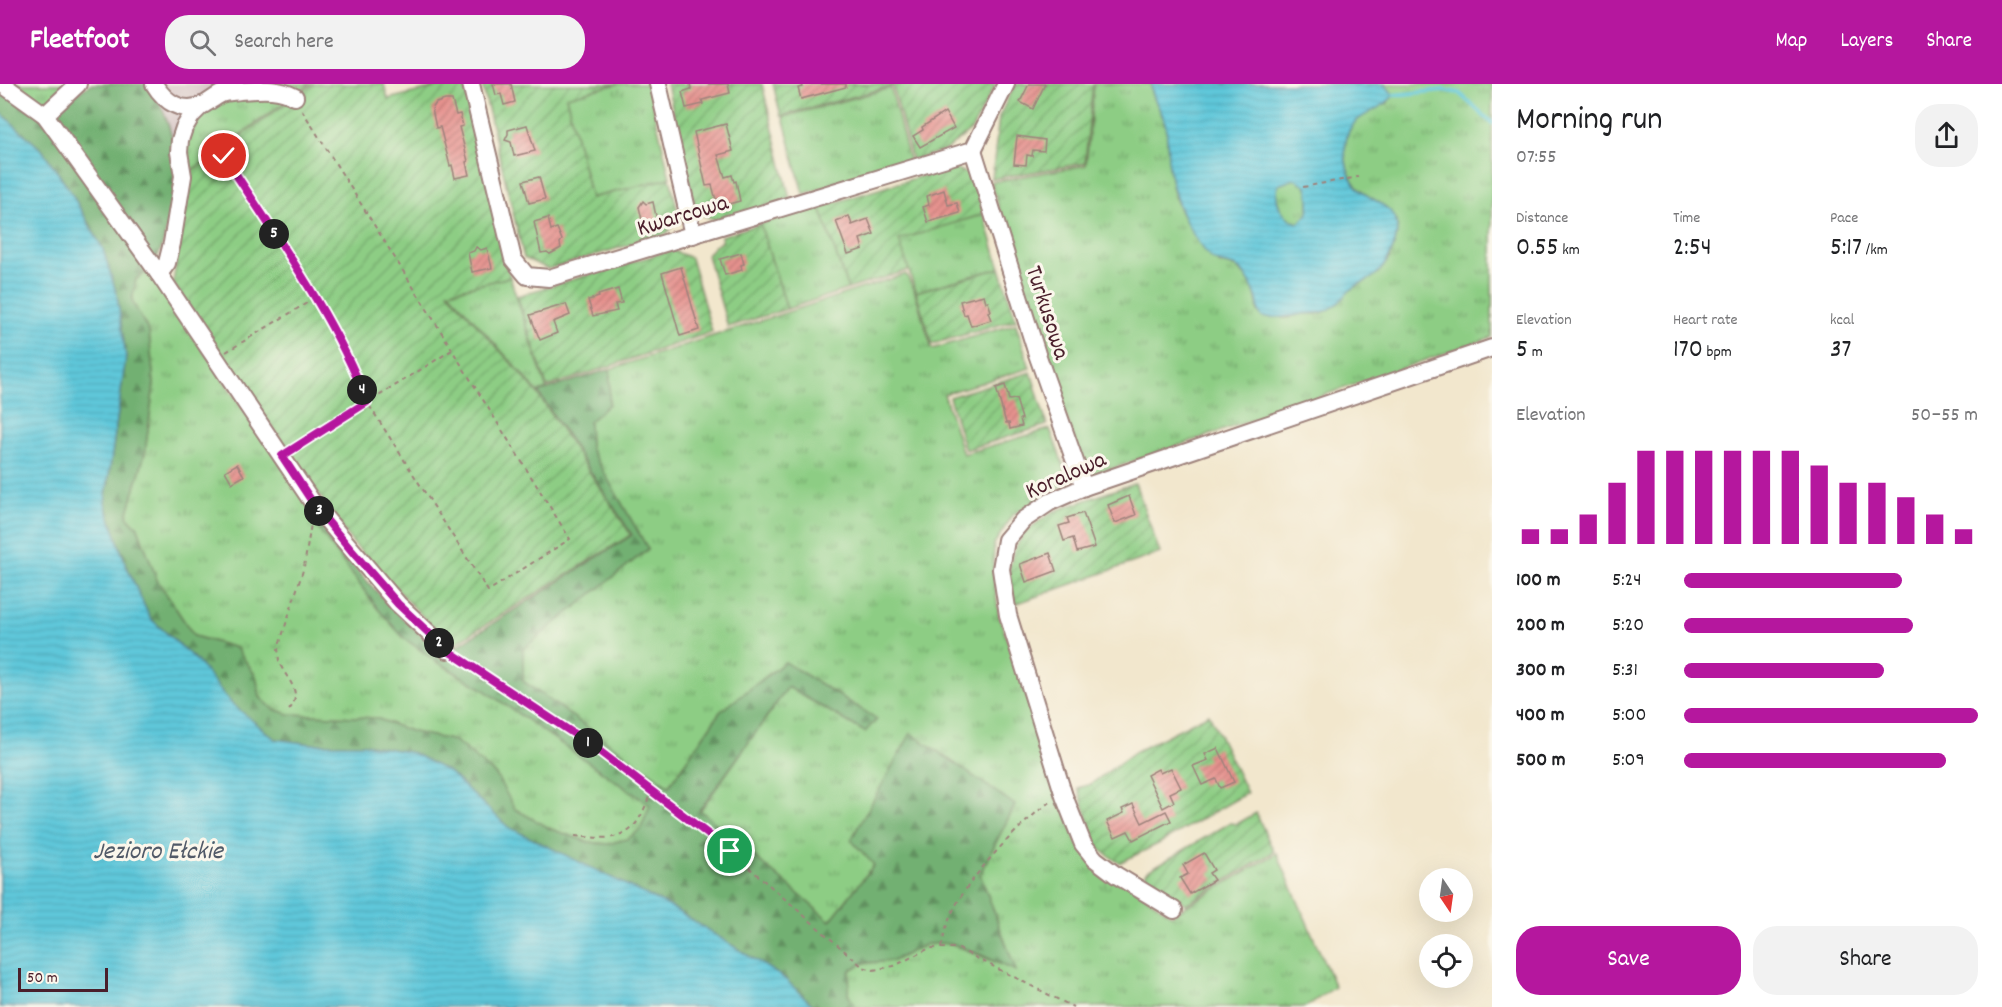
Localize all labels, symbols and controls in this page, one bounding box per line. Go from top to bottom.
search box [165,15,585,69]
text: Fleetfoot [30,22,129,62]
icon: search [186,26,219,59]
text: Search here [234,27,334,58]
text: Map [1776,27,1807,57]
text: Layers [1840,27,1893,57]
text: Share [1926,27,1972,57]
text: Morning run [1516,98,1663,145]
button: share [1915,104,1978,167]
pin [198,130,249,181]
icon: check [207,139,240,172]
text: 07:55 [1516,144,1556,172]
street label: Kwarcowa [633,187,733,247]
text: Distance [1516,207,1568,230]
text: Time [1673,207,1700,230]
text: Pace [1830,207,1858,230]
pin: 5 [259,219,289,249]
text: 5 [270,222,278,245]
text: 0.55 [1516,230,1559,267]
text: 2:54 [1673,230,1712,267]
text: 5:17 [1830,230,1862,267]
text: km [1559,239,1580,262]
text: /km [1862,239,1888,262]
street label: Turkusowa [1015,262,1077,365]
text: Elevation [1516,309,1572,332]
text: Heart rate [1673,309,1738,332]
text: kcal [1830,309,1854,332]
text: 5 [1516,332,1528,369]
text: 170 [1673,332,1703,369]
text: 37 [1830,332,1852,369]
text: m [1528,341,1543,364]
text: bpm [1703,341,1732,364]
pin: 4 [347,375,377,405]
text: 4 [359,378,365,401]
text: Elevation [1516,402,1586,430]
text: 50–55 m [1911,402,1978,430]
street label: Koralowa [1020,444,1113,510]
pin: 3 [304,496,334,526]
text: 3 [315,499,323,522]
text: 100 m [1516,567,1561,595]
text: 5:24 [1612,567,1642,595]
text: 200 m [1516,612,1565,640]
text: 5:20 [1612,612,1644,640]
pin: 2 [424,628,454,658]
text: 2 [436,631,443,654]
text: 300 m [1516,657,1565,685]
text: 5:31 [1612,657,1638,685]
text: 400 m [1516,702,1564,730]
text: 5:00 [1612,702,1646,730]
pin: 1 [573,728,603,758]
text: 1 [586,731,590,754]
text: 500 m [1516,747,1565,775]
text: 5:09 [1612,747,1645,775]
pin [704,825,755,876]
water label: Jezioro Ełckie [93,834,225,871]
icon: arrive [713,834,746,867]
north arrow [1419,868,1473,922]
map controls [1419,868,1473,988]
button: Save [1516,926,1741,995]
button: Share [1753,926,1978,995]
button: locate [1419,934,1473,988]
scale bar [18,965,108,992]
text: 50 m [27,967,58,990]

